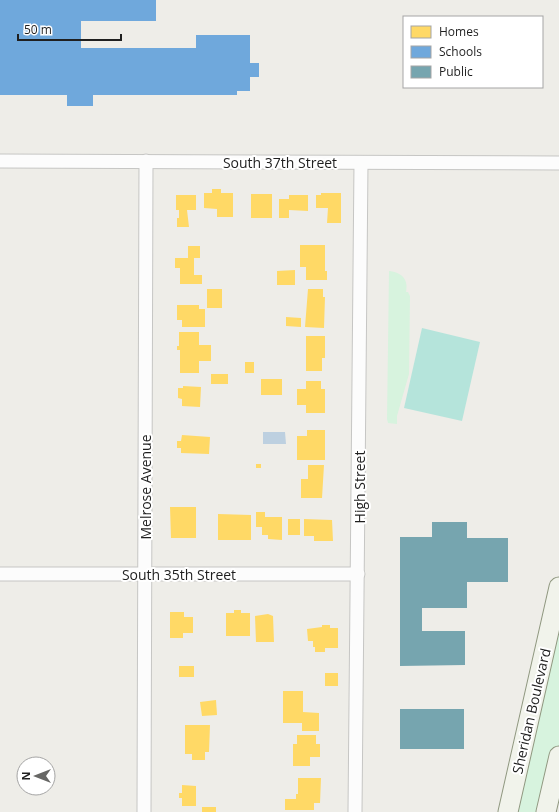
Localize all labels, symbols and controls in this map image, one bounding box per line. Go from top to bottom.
scale bar [18,16,121,42]
legend [403,16,543,88]
text: 50 m [24,21,52,38]
text: Homes [439,23,479,40]
text: Schools [439,43,482,60]
text: Public [439,63,473,80]
street label: South 37th Street [223,153,337,172]
street label: Melrose Avenue [136,434,155,540]
street label: High Street [350,451,369,523]
street label: South 35th Street [122,565,236,584]
street label: Sheridan Boulevard [507,646,555,776]
north arrow [16,756,56,796]
text: N [18,772,33,780]

